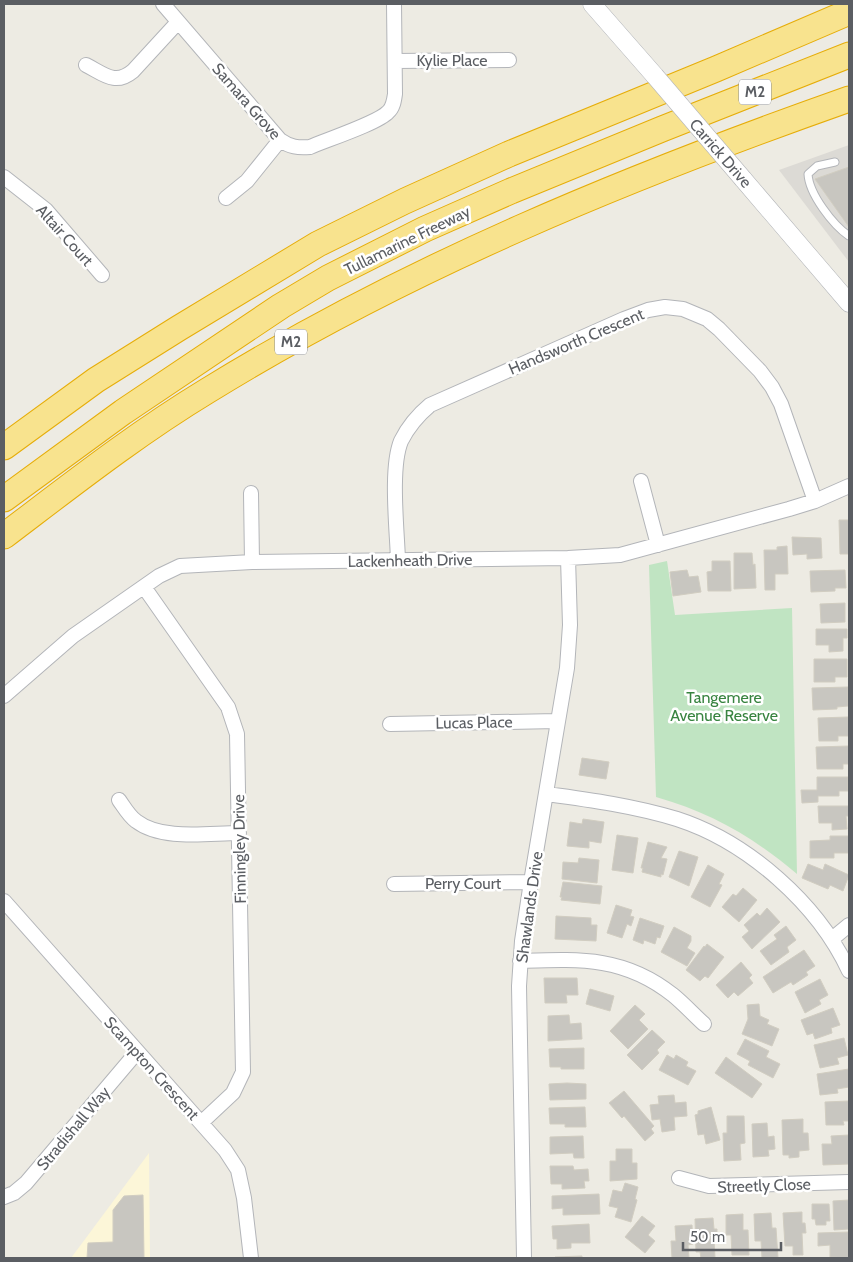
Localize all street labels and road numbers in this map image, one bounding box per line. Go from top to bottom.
street label: Kylie Place [416,51,488,70]
street label: Samara Grove [208,59,285,143]
road number: M2 [739,80,771,104]
street label: Carrick Drive [686,115,756,192]
street label: Altair Court [32,201,97,270]
street label: Tullamarine Freeway [341,202,473,279]
street label: Handsworth Crescent [506,304,647,379]
road number: M2 [275,330,307,354]
street label: Lackenheath Drive [347,550,473,571]
street label: Lucas Place [435,712,513,733]
street label: Finningley Drive [229,794,250,904]
street label: Shawlands Drive [512,850,547,964]
street label: Perry Court [425,874,502,893]
street label: Scampton Crescent [100,1013,204,1124]
street label: Stradishall Way [33,1083,114,1174]
street label: Streetly Close [717,1174,811,1197]

